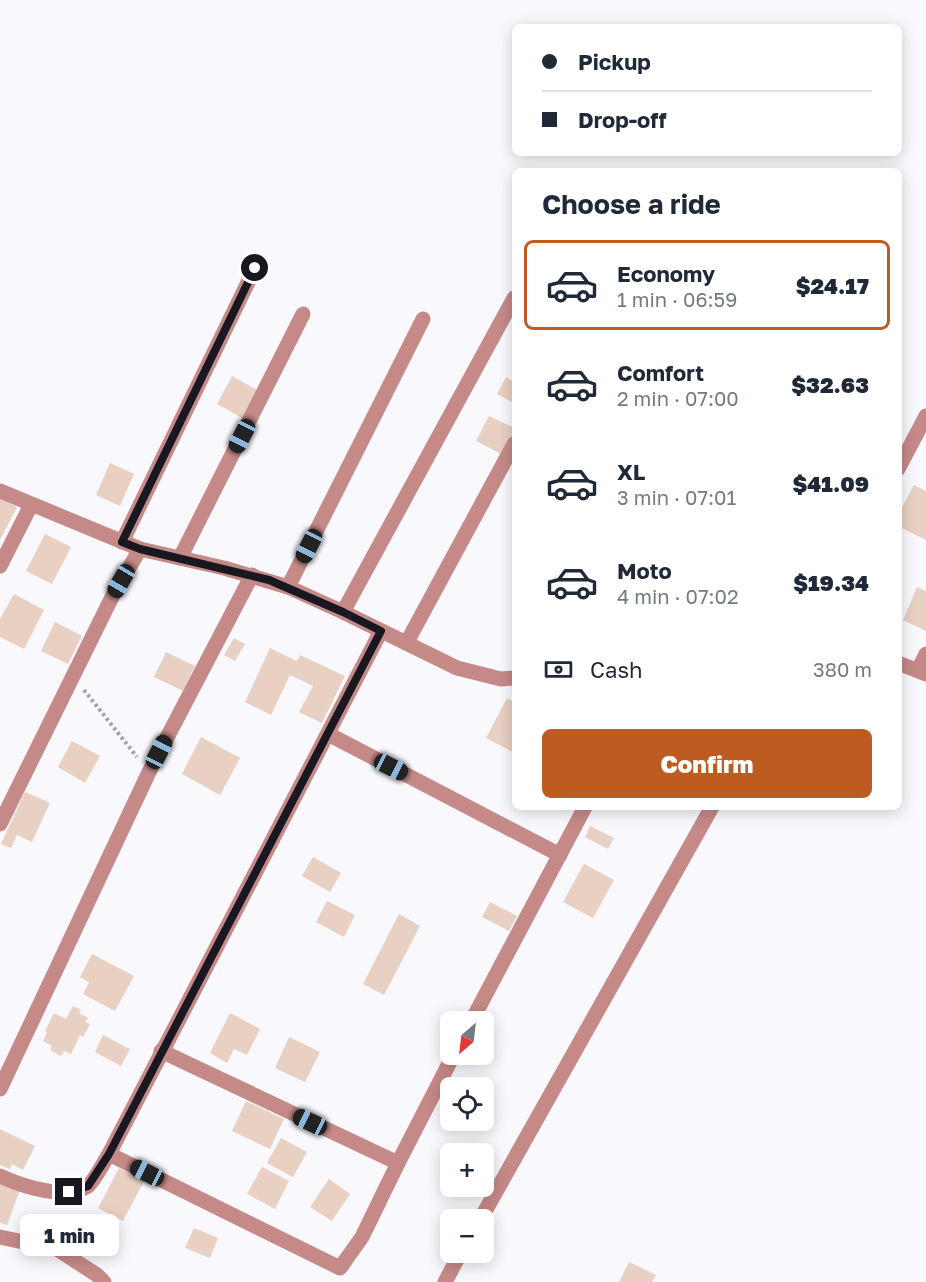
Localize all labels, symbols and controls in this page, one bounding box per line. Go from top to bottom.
text: Pickup [578,48,651,75]
text: Drop-off [578,106,667,133]
text: Choose a ride [542,188,721,220]
route start [241,254,268,281]
icon: car [545,258,599,312]
text: Economy [617,260,715,287]
text: $24.17 [796,272,869,299]
text: 1 min · 06:59 [617,287,737,311]
icon: car [545,357,599,411]
text: Comfort [617,359,704,386]
text: $32.63 [791,371,869,398]
text: 2 min · 07:00 [617,386,739,410]
car [226,416,258,456]
icon: car [545,456,599,510]
text: XL [617,458,645,485]
text: $41.09 [793,470,869,497]
text: 3 min · 07:01 [617,485,736,509]
car [293,526,325,566]
icon: car [545,555,599,609]
text: Moto [617,557,672,584]
car [104,561,138,601]
text: $19.34 [793,569,869,596]
text: 4 min · 07:02 [617,584,739,608]
icon: cash [542,653,575,686]
text: Cash [590,656,643,683]
text: 380 m [813,657,872,681]
button: Confirm [542,729,872,798]
car [143,732,175,772]
car [371,751,411,783]
north arrow [440,1011,494,1065]
map controls [440,1011,494,1263]
button: locate [440,1077,494,1131]
car [290,1106,330,1138]
button: + [440,1143,494,1197]
car [127,1157,167,1189]
route end [55,1178,82,1205]
button: − [440,1209,494,1263]
callout: 1 min [20,1213,118,1255]
text: 1 min [44,1223,95,1247]

